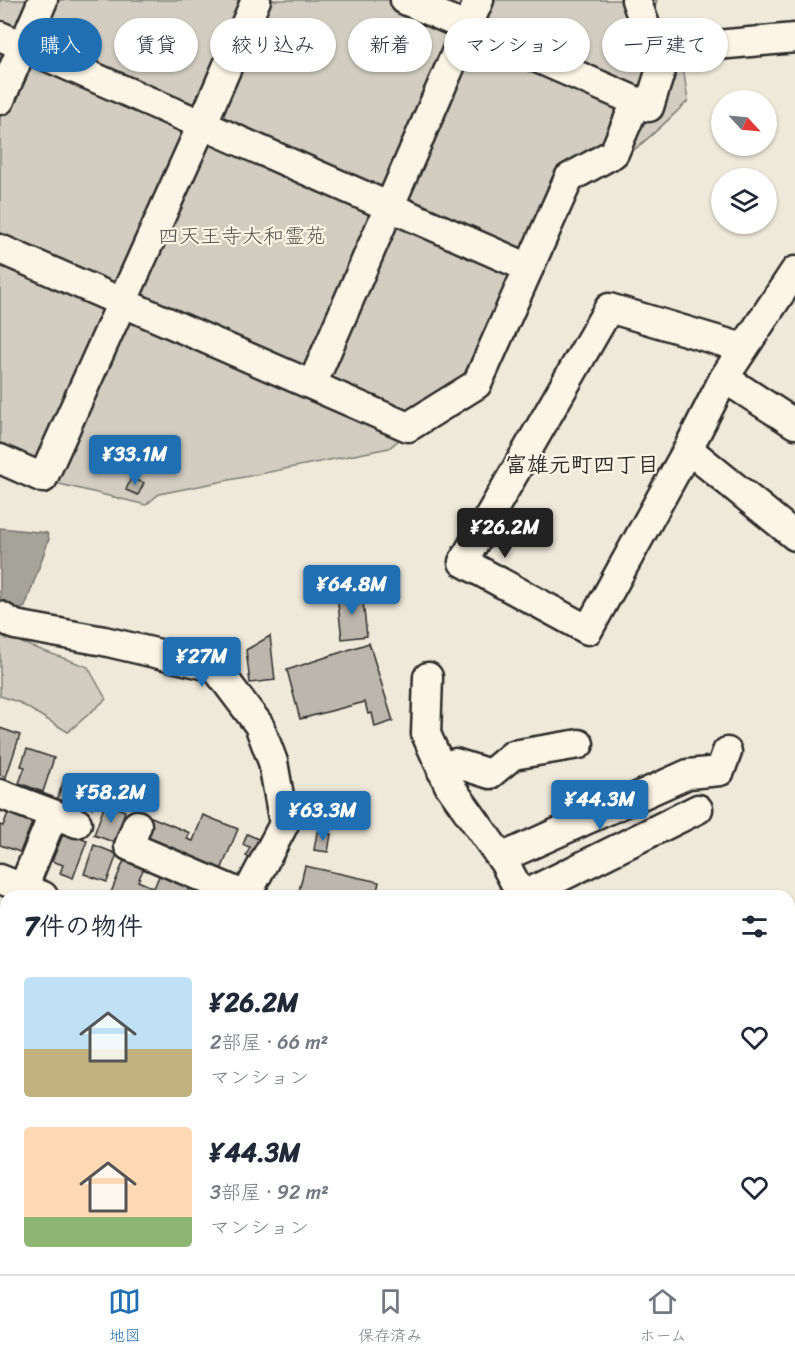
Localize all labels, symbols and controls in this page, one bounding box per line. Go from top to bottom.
chip: 購入 [18,18,102,72]
chip: 賃貸 [114,18,198,72]
chip: 絞り込み [210,18,336,72]
chip: 新着 [348,18,432,72]
chip: マンション [444,18,590,72]
chip: 一戸建て [602,18,728,72]
north arrow [711,90,777,156]
map controls [711,90,777,234]
button: layers [711,168,777,234]
park label: 四天王寺大和霊苑 [158,217,326,255]
pin: ¥33.1M [86,435,184,486]
text: ¥33.1M [103,437,167,472]
district label: 富雄元町四丁目 [505,445,659,484]
pin: ¥26.2M [456,508,554,559]
text: ¥26.2M [471,510,539,545]
pin: ¥64.8M [303,565,401,616]
text: ¥64.8M [317,567,387,602]
pin: ¥27M [166,637,238,688]
text: ¥27M [177,639,227,674]
pin: ¥58.2M [62,773,160,824]
text: ¥58.2M [76,775,146,810]
pin: ¥44.3M [551,780,649,831]
text: ¥44.3M [565,782,635,817]
pin: ¥63.3M [274,791,372,842]
text: ¥63.3M [290,793,356,828]
text: 7件の物件 [24,903,143,949]
icon: filters [738,910,771,943]
text: ¥26.2M [210,979,298,1025]
icon: home [72,1001,144,1073]
icon: heart [738,1021,771,1054]
text: 2部屋 · 66 m² [210,1025,328,1060]
text: マンション [210,1060,309,1095]
text: ¥44.3M [210,1129,300,1175]
icon: home [72,1151,144,1223]
icon: heart [738,1171,771,1204]
text: 3部屋 · 92 m² [210,1175,329,1210]
text: マンション [210,1210,309,1245]
tab: 地図 [108,1285,141,1350]
tab: 保存済み [358,1285,422,1350]
tab: ホーム [639,1285,687,1350]

